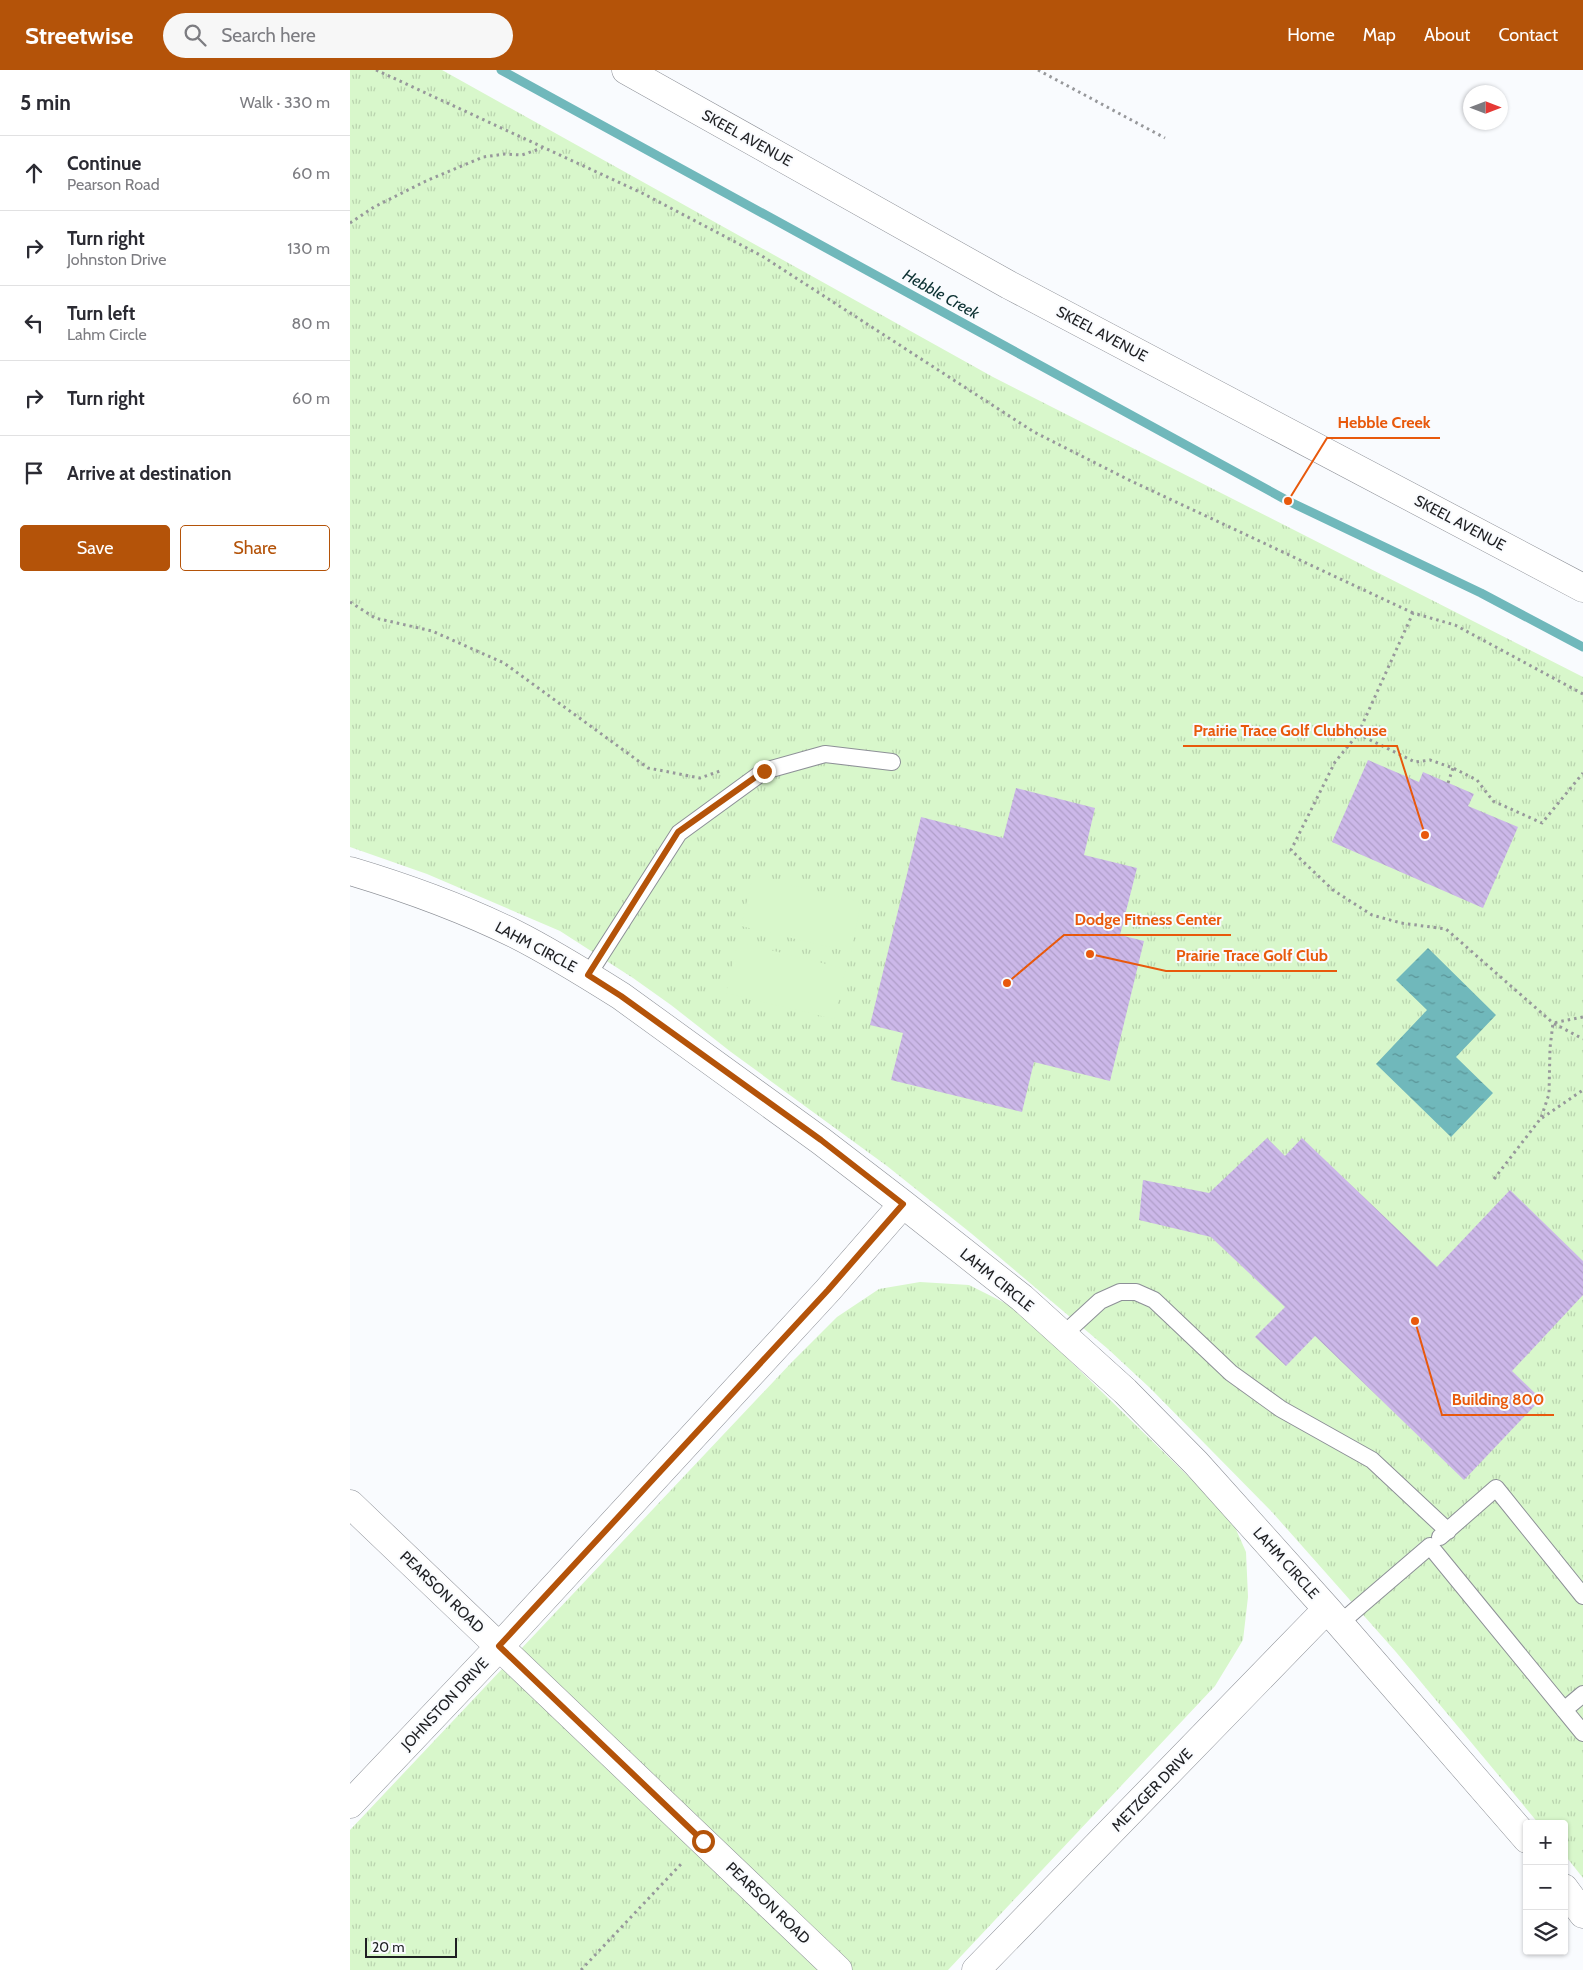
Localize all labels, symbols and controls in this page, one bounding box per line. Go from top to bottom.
search box [163,13,513,58]
text: Streetwise [25,21,133,50]
icon: search [181,21,209,49]
text: Search here [221,24,316,47]
text: Home [1287,24,1335,46]
text: Map [1363,24,1396,46]
text: About [1424,24,1470,46]
text: Contact [1498,24,1558,46]
north arrow [1463,85,1508,130]
text: 5 min [20,90,71,115]
text: Walk · 330 m [240,93,330,112]
street label: SKEEL AVENUE [699,106,795,170]
text: Continue [67,152,141,175]
icon: ahead [20,159,48,187]
text: 60 m [292,164,330,183]
text: Pearson Road [67,175,160,194]
text: Turn right [67,227,145,250]
icon: right [20,234,48,262]
text: 130 m [287,239,330,258]
text: Johnston Drive [67,250,166,269]
water label: Hebble Creek [900,265,983,323]
text: Turn left [67,302,135,325]
street label: SKEEL AVENUE [1053,302,1151,366]
icon: left [20,309,48,337]
text: 80 m [292,314,330,333]
text: Lahm Circle [67,325,147,344]
icon: right [20,384,48,412]
text: Turn right [67,387,145,410]
text: 60 m [292,389,330,408]
callout: Hebble Creek [1327,407,1440,438]
text: Hebble Creek [1337,413,1431,432]
icon: arrive [20,459,48,487]
text: Arrive at destination [67,462,231,485]
street label: SKEEL AVENUE [1411,491,1509,555]
button: Save [20,525,170,571]
button: Share [180,525,330,571]
callout: Prairie Trace Golf Clubhouse [1183,715,1397,746]
text: Prairie Trace Golf Clubhouse [1193,721,1387,740]
route end [753,760,776,783]
callout: Dodge Fitness Center [1064,904,1231,935]
text: Dodge Fitness Center [1075,910,1222,929]
street label: LAHM CIRCLE [492,918,580,976]
callout: Prairie Trace Golf Club [1166,940,1337,971]
text: Prairie Trace Golf Club [1176,946,1328,965]
street label: LAHM CIRCLE [956,1245,1038,1315]
callout: Building 800 [1442,1384,1554,1415]
text: Building 800 [1452,1390,1544,1409]
street label: LAHM CIRCLE [1249,1524,1323,1602]
street label: PEARSON ROAD [396,1547,488,1637]
street label: JOHNSTON DRIVE [397,1654,492,1755]
street label: METZGER DRIVE [1108,1745,1196,1835]
map controls [1523,1820,1568,1955]
button: + [1523,1820,1568,1865]
route start [692,1830,715,1853]
street label: PEARSON ROAD [722,1858,814,1948]
button: − [1523,1865,1568,1910]
button: layers [1523,1910,1568,1955]
scale bar [365,1935,458,1958]
text: 20 m [372,1938,405,1956]

